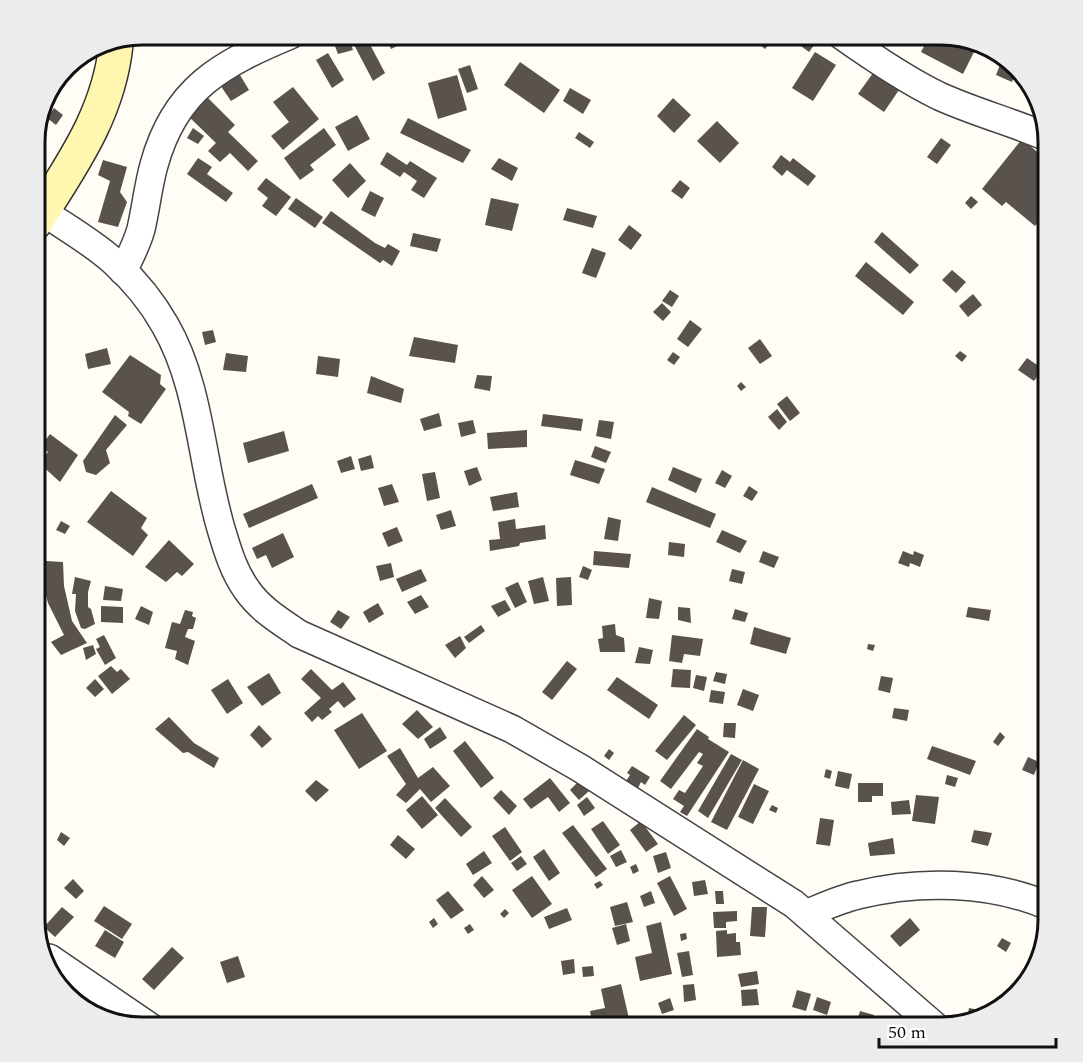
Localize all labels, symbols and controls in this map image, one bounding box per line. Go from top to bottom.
scale bar [879,1011,1056,1049]
text: 50 m [888,1019,926,1046]

